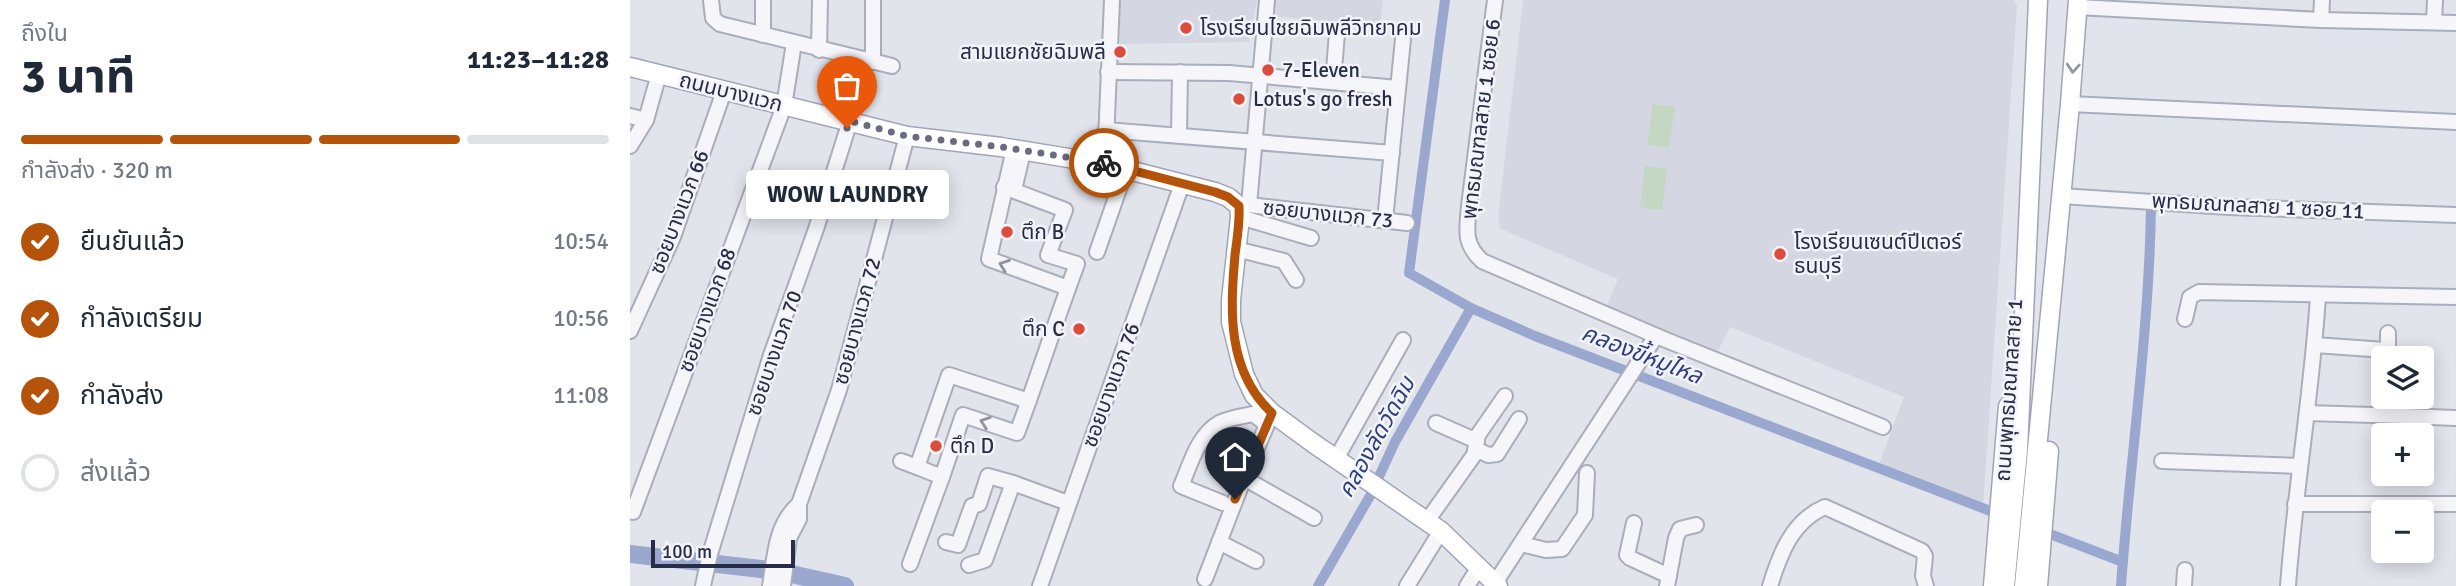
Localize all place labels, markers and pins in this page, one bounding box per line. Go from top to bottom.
place label: โรงเรียนไชยฉิมพลีวิทยาคม [1200,15,1422,41]
marker: โรงเรียนไชยฉิมพลีวิทยาคม [1178,20,1194,36]
place label: สามแยกชัยฉิมพลี [960,39,1106,65]
marker: สามแยกชัยฉิมพลี [1112,44,1128,60]
pin [817,56,877,128]
place label: 7-Eleven [1282,57,1360,83]
marker: 7-Eleven [1260,62,1276,78]
place label: Lotus's go fresh [1253,86,1393,112]
marker: Lotus's go fresh [1231,91,1247,107]
callout: WOW LAUNDRY [746,170,948,219]
place label: ตึก B [1021,219,1064,245]
marker: ตึก B [999,224,1015,240]
place label: โรงเรียนเซนต์ปีเตอร์ ธนบุรี [1794,229,1963,279]
marker: โรงเรียนเซนต์ปีเตอร์ ธนบุรี [1772,246,1788,262]
place label: ตึก C [1022,316,1065,342]
marker: ตึก C [1071,321,1087,337]
pin [1205,427,1265,499]
place label: ตึก D [950,433,994,459]
marker: ตึก D [928,438,944,454]

